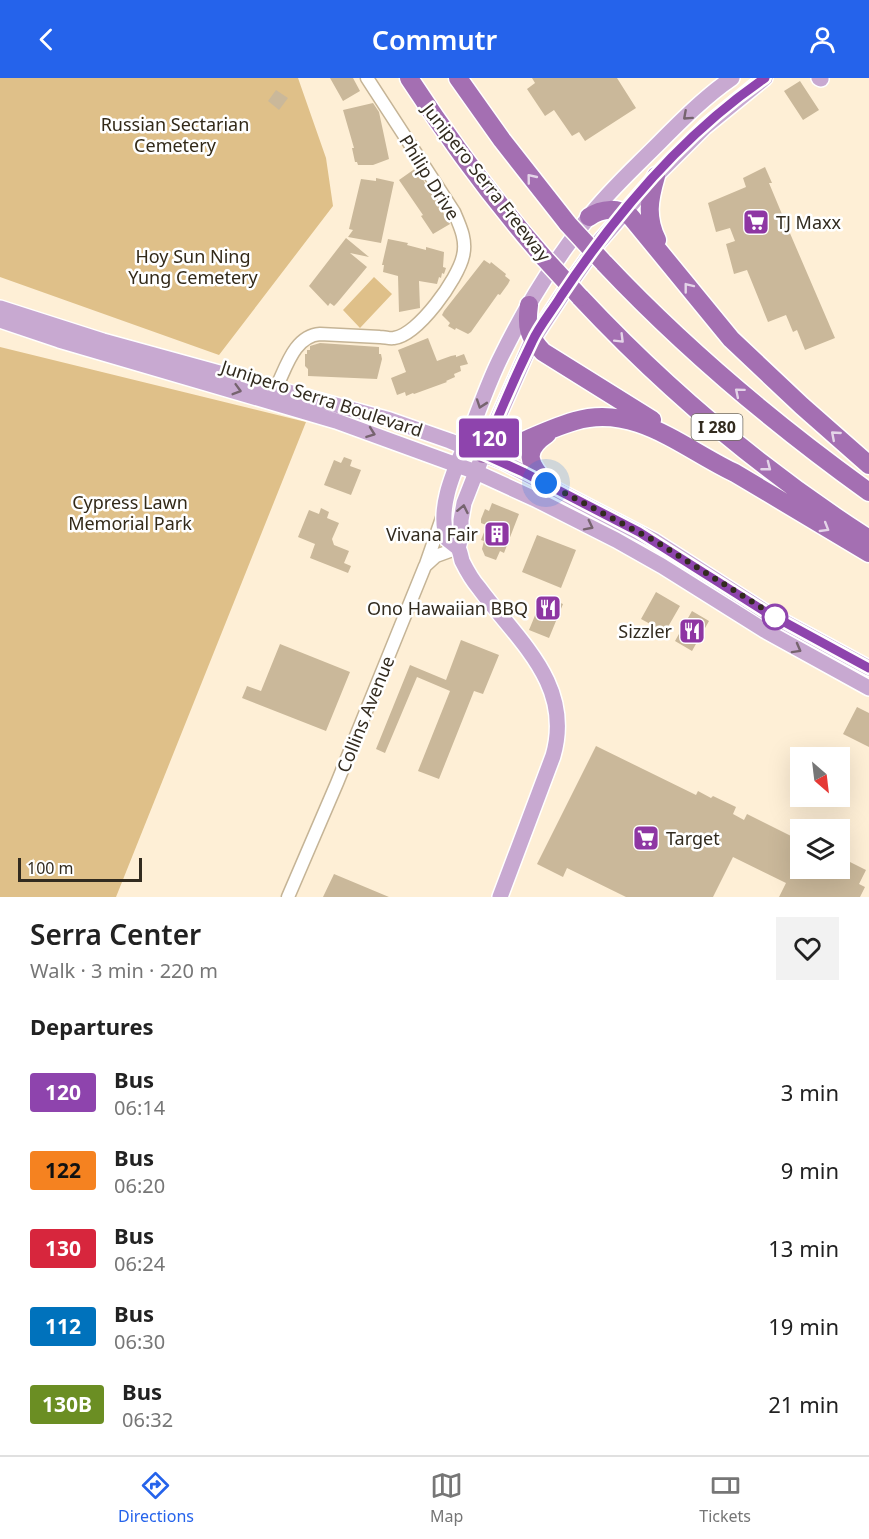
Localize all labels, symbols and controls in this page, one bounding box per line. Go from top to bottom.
text: Commutr [372,21,497,58]
icon: back [30,23,63,56]
icon: person [806,23,839,56]
street label: Junipero Serra Freeway [416,96,557,267]
one-way arrow [683,109,694,120]
park label: Russian Sectarian Cemetery [101,112,249,157]
street label: Philip Drive [394,130,466,224]
one-way arrow [528,174,539,185]
supermarket icon: TJ Maxx [741,207,771,237]
place label: TJ Maxx [776,210,842,234]
park label: Hoy Sun Ning Yung Cemetery [128,244,259,289]
one-way arrow [684,283,695,294]
one-way arrow [614,332,624,343]
street label: Junipero Serra Boulevard [216,353,426,442]
one-way arrow [231,383,242,395]
one-way arrow [735,388,746,399]
one-way arrow [476,398,488,408]
road number: I 280 [692,414,742,440]
line badge: 120 [454,418,524,458]
text: 120 [471,424,507,452]
one-way arrow [365,426,376,439]
one-way arrow [832,431,842,442]
one-way arrow [760,460,771,471]
your location [531,468,561,498]
park label: Cypress Lawn Memorial Park [68,490,192,535]
one-way arrow [456,505,469,515]
building icon: Vivana Fair [482,519,512,549]
one-way arrow [583,519,594,530]
one-way arrow [819,521,829,533]
place label: Vivana Fair [386,522,479,546]
restaurant icon: Ono Hawaiian BBQ [533,593,563,623]
place label: Ono Hawaiian BBQ [367,596,528,620]
unlabelled marker [762,604,788,630]
restaurant icon: Sizzler [677,616,707,646]
place label: Sizzler [618,619,673,643]
one-way arrow [791,642,801,653]
street label: Collins Avenue [331,652,399,776]
north arrow [790,747,850,807]
map controls [790,747,850,879]
button: layers [790,819,850,879]
supermarket icon: Target [631,823,661,853]
place label: Target [666,826,720,850]
scale bar [18,855,142,882]
text: 100 m [27,857,74,879]
text: Serra Center [30,915,201,953]
button: heart [776,917,839,980]
text: Walk · 3 min · 220 m [30,957,218,984]
text: Departures [30,1011,154,1041]
text: Bus [114,1064,154,1094]
text: 3 min [781,1077,839,1107]
text: 120 [45,1078,81,1106]
text: 06:14 [114,1094,165,1121]
text: Bus [114,1142,154,1172]
text: 9 min [781,1155,839,1185]
text: 122 [45,1156,81,1184]
text: 06:20 [114,1172,165,1199]
text: Bus [114,1220,154,1250]
text: 13 min [768,1233,839,1263]
text: 130 [45,1234,81,1262]
text: 06:24 [114,1250,165,1277]
text: Bus [114,1298,154,1328]
text: 19 min [768,1311,839,1341]
text: 112 [45,1312,81,1340]
text: 06:30 [114,1328,165,1355]
text: Bus [122,1376,162,1406]
text: 21 min [768,1389,839,1419]
text: 130B [42,1390,92,1418]
text: 06:32 [122,1406,173,1433]
tab: Directions [118,1469,194,1527]
tab: Map [430,1469,463,1527]
tab: Tickets [699,1469,751,1527]

